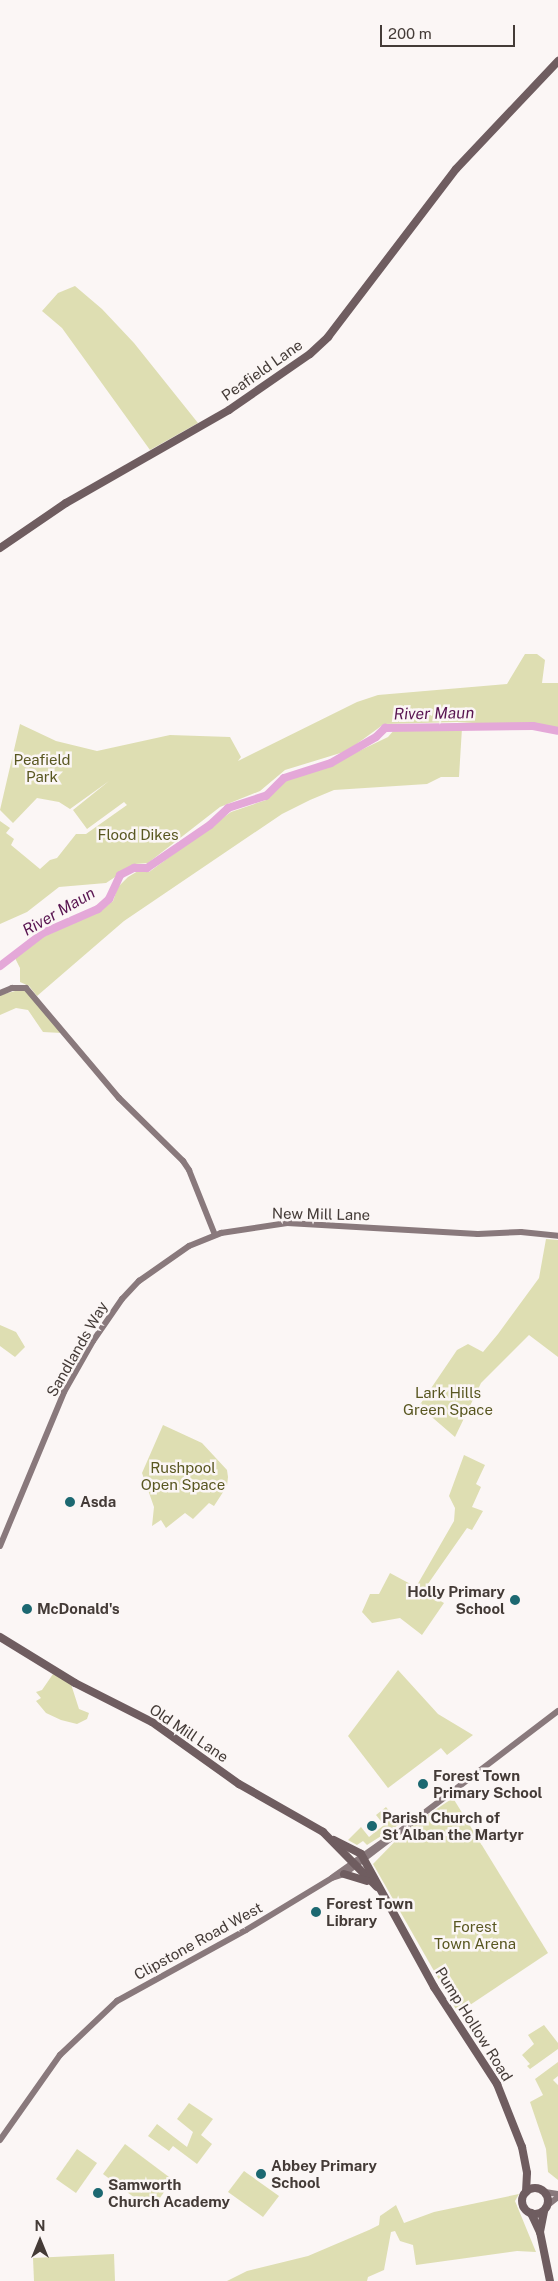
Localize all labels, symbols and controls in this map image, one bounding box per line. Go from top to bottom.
scale bar [383,15,518,47]
text: 200 m [388,25,432,42]
street label: Peafield Lane [218,336,306,404]
water label: River Maun [394,704,474,724]
park label: Peafield Park [13,750,71,785]
park label: Flood Dikes [98,826,178,844]
water label: River Maun [19,884,99,940]
street label: New Mill Lane [272,1204,370,1224]
street label: Sandlands Way [42,1298,112,1400]
park label: Lark Hills Green Space [403,1383,493,1418]
park label: Rushpool Open Space [141,1458,225,1493]
place label: Asda [80,1493,116,1511]
marker: Asda [64,1496,76,1508]
place label: Holly Primary School [407,1582,505,1617]
marker: Holly Primary School [509,1594,521,1606]
place label: McDonald's [37,1600,120,1618]
marker: McDonald's [21,1603,33,1615]
street label: Old Mill Lane [146,1700,232,1766]
place label: Forest Town Primary School [433,1766,543,1801]
marker: Forest Town Primary School [417,1778,429,1790]
place label: Parish Church of St Alban the Martyr [382,1808,524,1843]
marker: Parish Church of St Alban the Martyr [366,1820,378,1832]
place label: Forest Town Library [326,1894,413,1929]
street label: Clipstone Road West [131,1898,265,1984]
marker: Forest Town Library [310,1906,322,1918]
park label: Forest Town Arena [434,1917,516,1952]
street label: Pump Hollow Road [432,1963,516,2085]
place label: Abbey Primary School [271,2156,377,2191]
marker: Abbey Primary School [255,2168,267,2180]
place label: Samworth Church Academy [108,2175,230,2210]
marker: Samworth Church Academy [92,2187,104,2199]
north arrow [15,2216,65,2266]
text: N [35,2218,45,2234]

